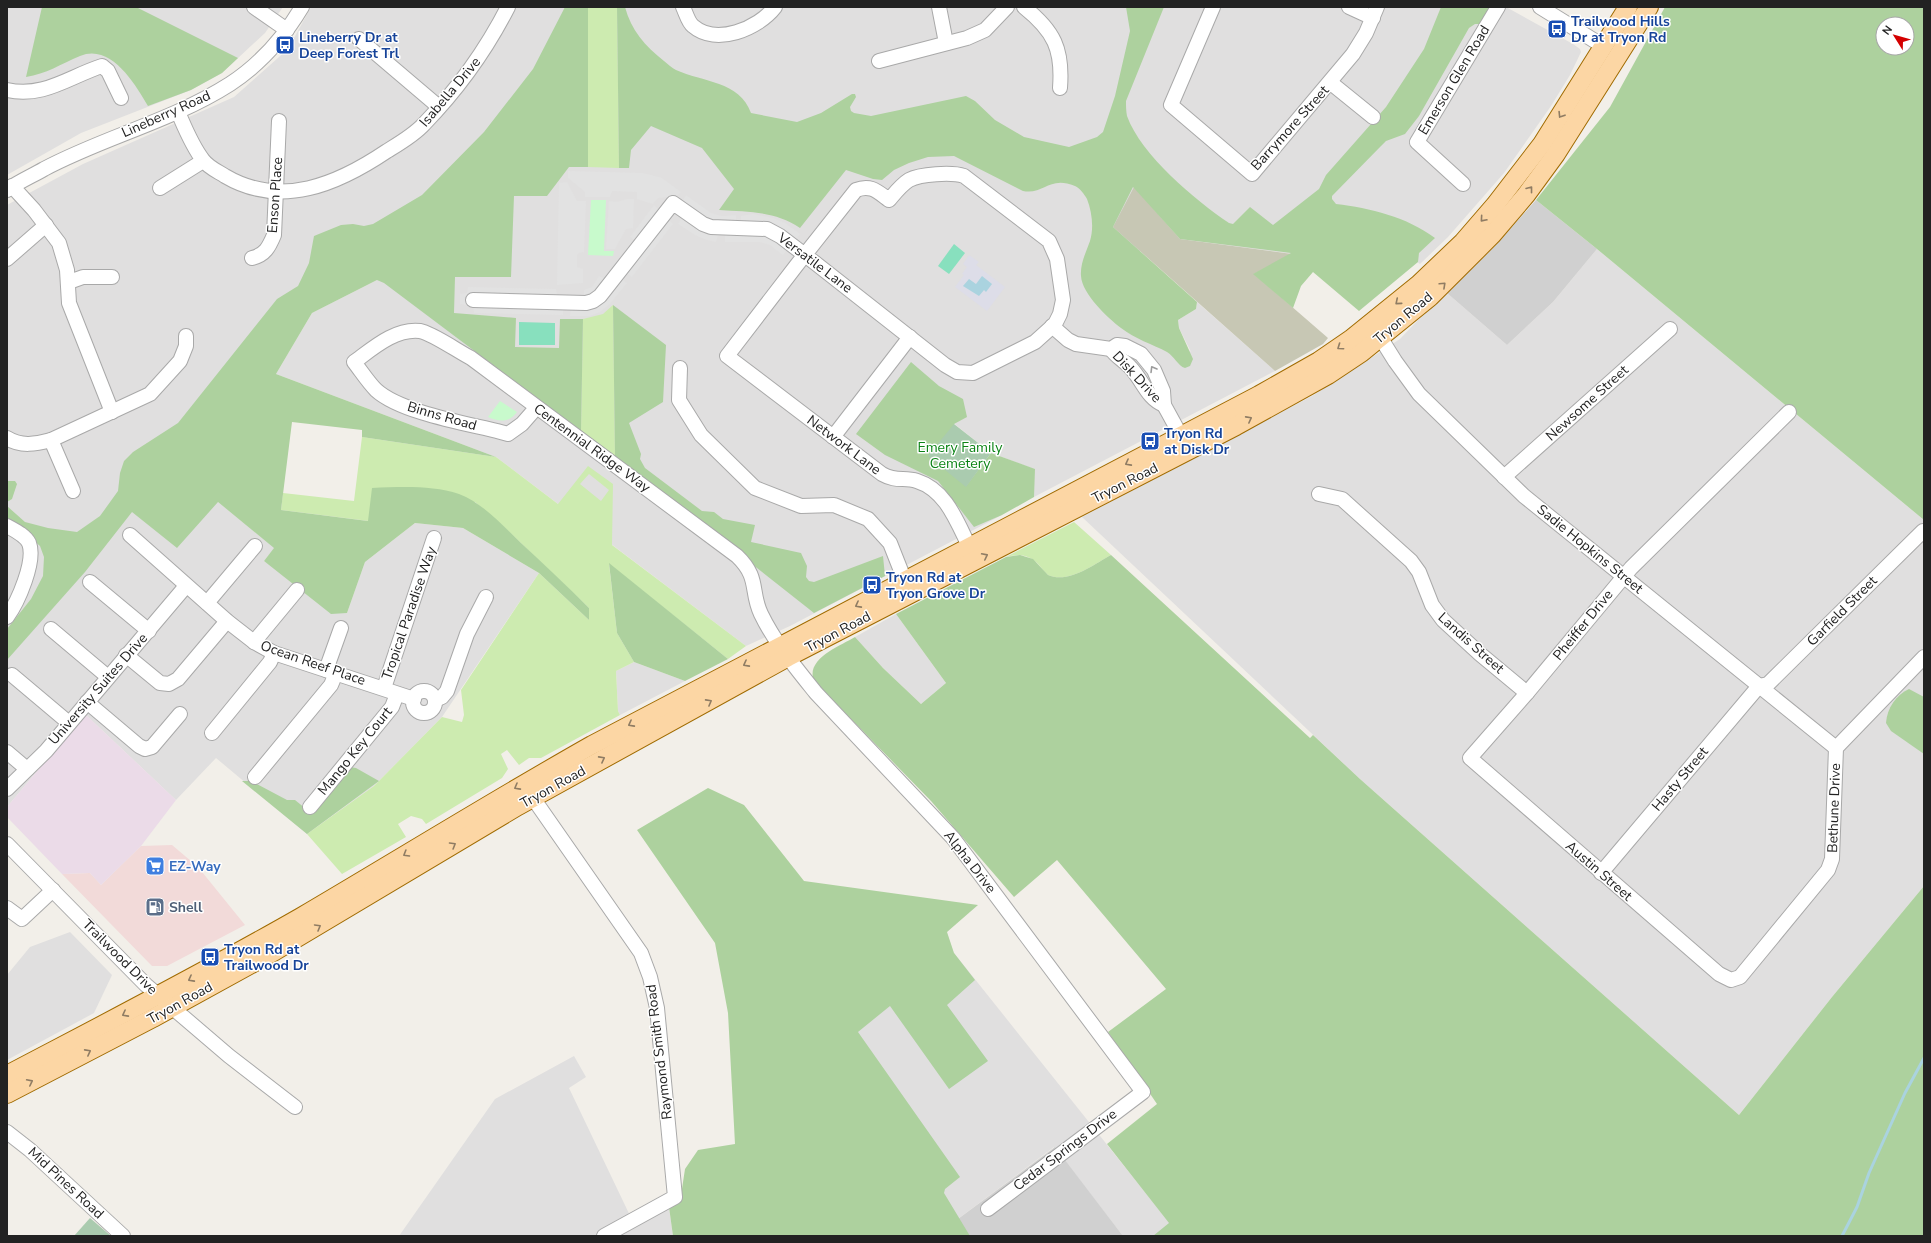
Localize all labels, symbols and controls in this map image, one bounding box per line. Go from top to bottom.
place label: Trailwood Hills Dr at Tryon Rd [1571,12,1670,47]
north arrow [1875,16,1915,56]
bus stop icon: Trailwood Hills Dr at Tryon Rd [1546,18,1568,40]
street label: Emerson Glen Road [1414,22,1494,138]
text: N [1879,22,1896,38]
place label: Lineberry Dr at Deep Forest Trl [299,28,400,63]
bus stop icon: Lineberry Dr at Deep Forest Trl [274,34,296,56]
street label: Isabella Drive [415,53,485,131]
street label: Barrymore Street [1247,81,1333,175]
street label: Lineberry Road [118,86,214,142]
one-way arrow [1558,111,1566,118]
street label: Enson Place [263,156,287,234]
one-way arrow [1526,187,1533,194]
one-way arrow [1480,214,1488,222]
street label: Versatile Lane [773,228,856,297]
one-way arrow [1438,282,1446,290]
street label: Tryon Road [1369,288,1437,348]
one-way arrow [1395,297,1403,304]
one-way arrow [1338,342,1345,349]
street label: Disk Drive [1108,347,1166,407]
street label: Newsome Street [1542,361,1632,445]
one-way arrow [1150,366,1158,373]
street label: Binns Road [405,397,479,435]
street label: Centennial Ridge Way [530,399,655,497]
street label: Network Lane [803,411,885,479]
one-way arrow [1245,416,1253,424]
place label: Tryon Rd at Disk Dr [1164,424,1230,459]
bus stop icon: Tryon Rd at Disk Dr [1139,430,1161,452]
park label: Emery Family Cemetery [917,438,1003,473]
street label: Tryon Road [1089,458,1161,508]
one-way arrow [1125,458,1132,466]
street label: Sadie Hopkins Street [1533,500,1647,598]
street label: Tropical Paradise Way [377,543,441,682]
one-way arrow [980,553,988,560]
place label: Tryon Rd at Tryon Grove Dr [886,568,986,603]
street label: Garfield Street [1803,572,1881,650]
bus stop icon: Tryon Rd at Tryon Grove Dr [861,574,883,596]
street label: Pheiffer Drive [1549,586,1617,664]
one-way arrow [855,600,862,608]
street label: Tryon Road [802,607,874,657]
street label: Landis Street [1434,608,1508,678]
street label: University Suites Drive [44,629,152,749]
street label: Ocean Reef Place [258,636,368,690]
one-way arrow [743,659,750,667]
one-way arrow [705,699,712,706]
street label: Mango Key Court [313,703,397,799]
one-way arrow [628,720,635,727]
street label: Hasty Street [1647,743,1713,815]
one-way arrow [598,757,605,764]
street label: Tryon Road [517,761,589,813]
street label: Bethune Drive [1823,763,1845,853]
one-way arrow [514,782,521,790]
street label: Alpha Drive [940,827,1000,897]
street label: Austin Street [1562,837,1636,905]
one-way arrow [449,843,456,850]
one-way arrow [403,850,410,857]
supermarket icon: EZ-Way [144,855,166,877]
place label: EZ-Way [169,857,221,876]
fuel station icon: Shell [144,896,166,918]
place label: Shell [169,898,203,917]
street label: Trailwood Drive [78,915,162,999]
one-way arrow [314,924,321,931]
place label: Tryon Rd at Trailwood Dr [224,940,309,975]
bus stop icon: Tryon Rd at Trailwood Dr [199,946,221,968]
one-way arrow [187,974,195,981]
street label: Tryon Road [144,977,216,1029]
street label: Raymond Smith Road [641,983,677,1121]
one-way arrow [121,1009,129,1017]
one-way arrow [84,1049,92,1057]
one-way arrow [26,1079,33,1086]
street label: Cedar Springs Drive [1009,1105,1121,1195]
street label: Mid Pines Road [24,1143,108,1223]

